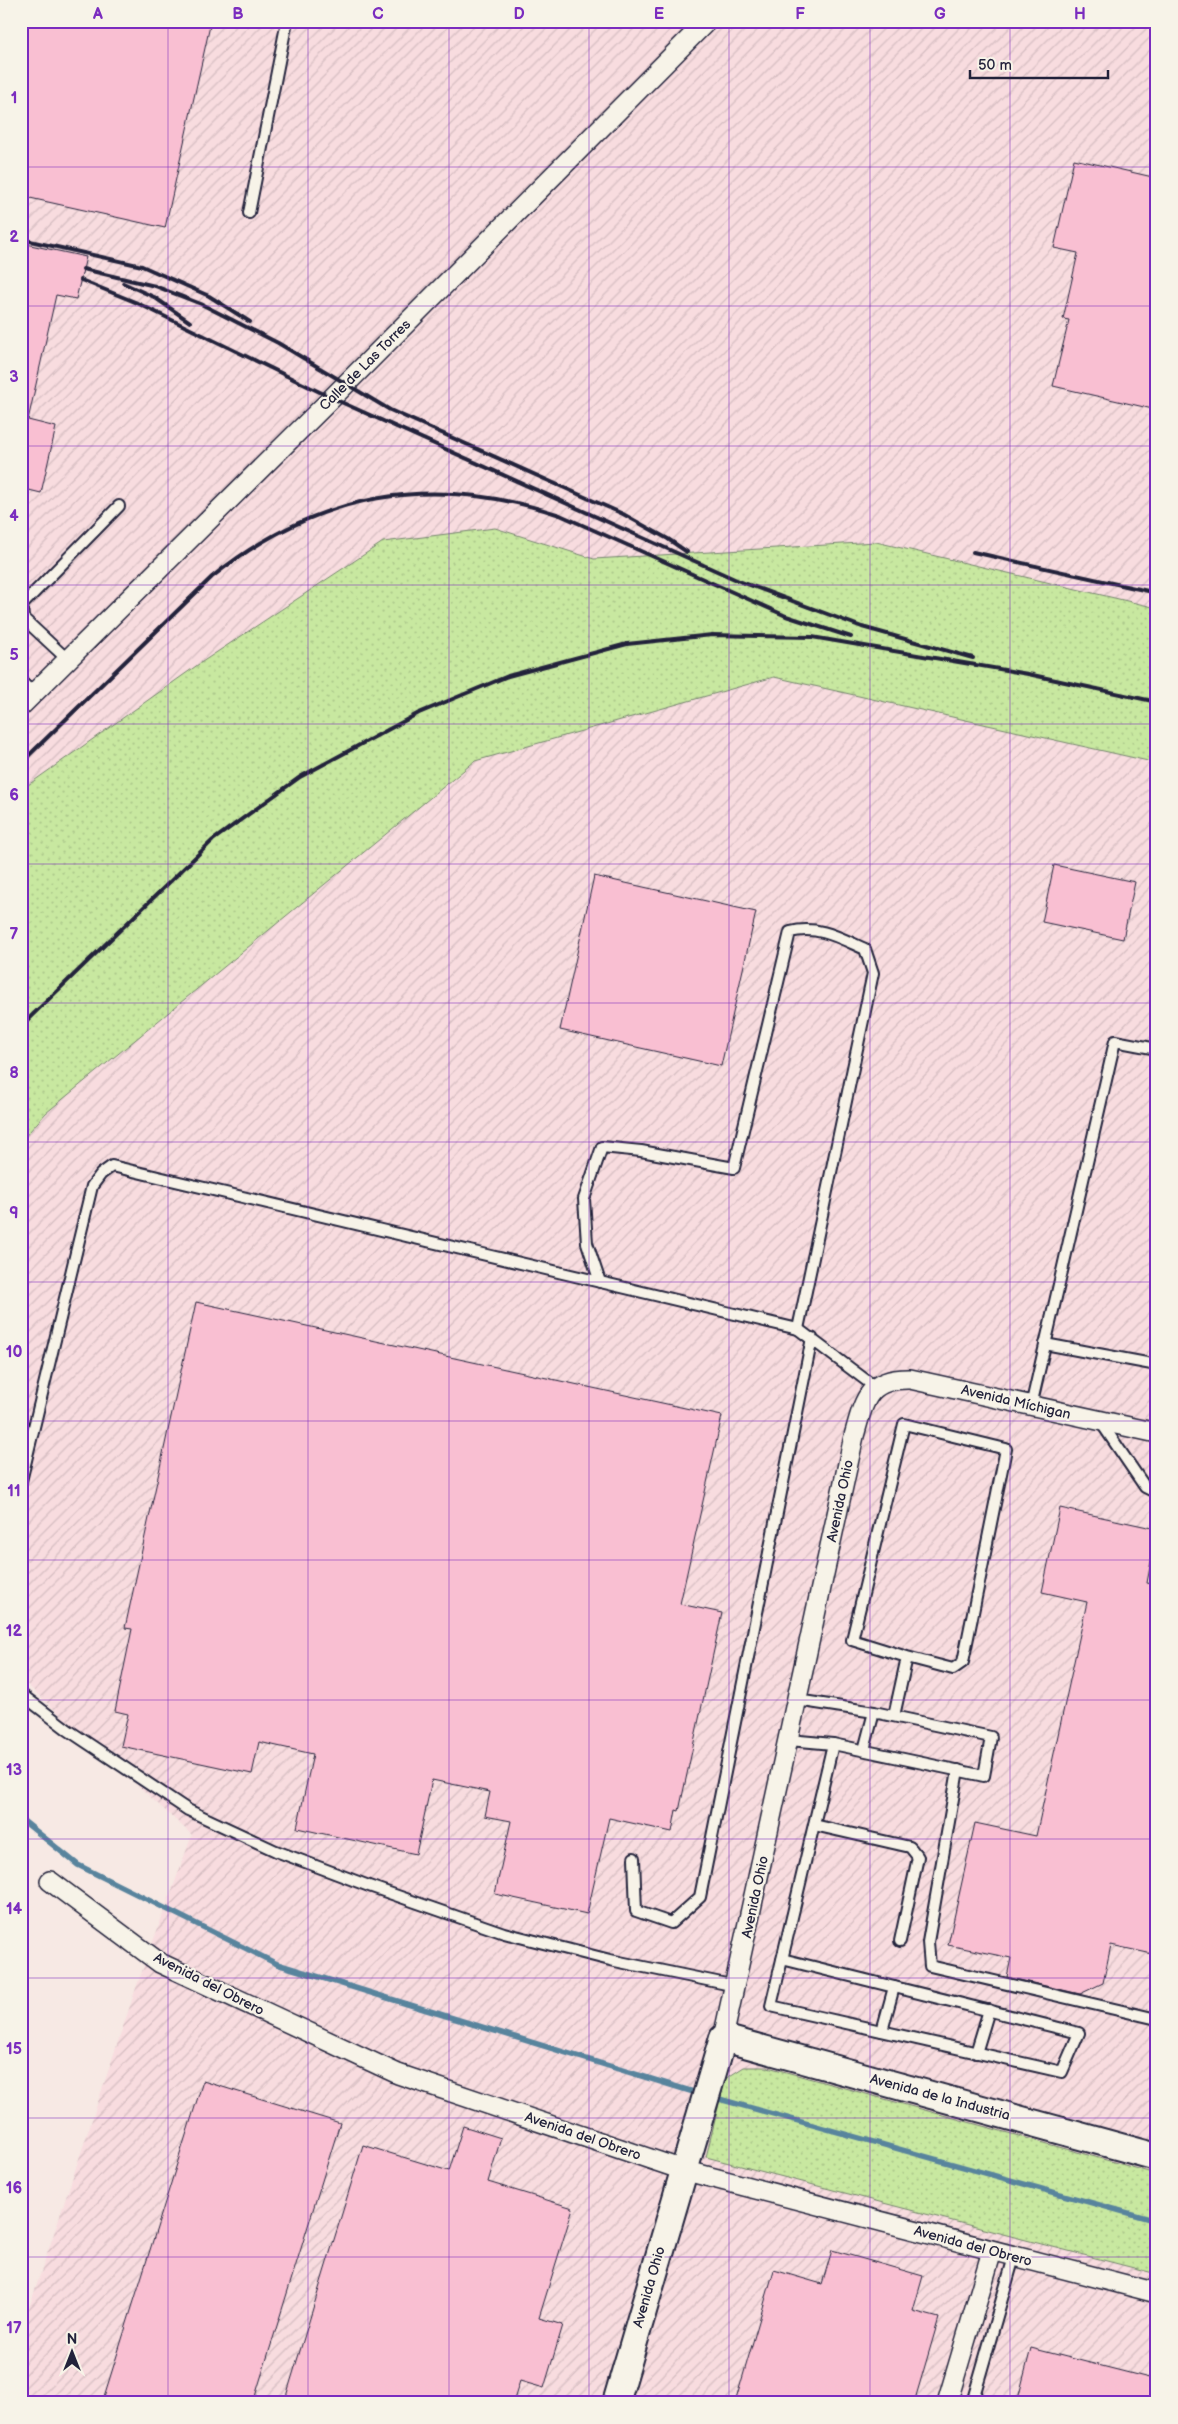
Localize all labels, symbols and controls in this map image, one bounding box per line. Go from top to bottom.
text: A [92,5,103,24]
text: B [232,5,244,24]
text: C [372,5,384,24]
text: D [513,5,525,24]
text: E [654,5,664,24]
text: F [795,5,805,24]
text: G [934,5,946,24]
text: H [1074,5,1086,24]
scale bar [970,48,1108,80]
text: 50 m [978,56,1012,75]
text: 1 [11,89,17,108]
text: 2 [9,228,19,247]
street label: Calle de Las Torres [316,316,414,414]
text: 3 [9,368,19,387]
text: 4 [9,507,19,526]
text: 5 [9,646,19,665]
text: 6 [9,786,19,805]
text: 7 [10,925,19,944]
text: 8 [9,1064,19,1083]
text: 9 [9,1204,19,1223]
text: 10 [6,1343,22,1362]
street label: Avenida Míchigan [960,1381,1072,1423]
street label: Avenida Ohio [823,1458,857,1544]
text: 11 [7,1482,21,1501]
text: 12 [6,1622,23,1641]
text: 13 [6,1761,22,1780]
street label: Avenida Ohio [738,1854,772,1940]
text: 14 [6,1900,23,1919]
street label: Avenida del Obrero [151,1949,267,2019]
text: 15 [6,2040,22,2059]
street label: Avenida de la Industria [868,2070,1012,2124]
street label: Avenida del Obrero [523,2108,643,2164]
text: 16 [6,2179,23,2198]
street label: Avenida del Obrero [912,2222,1034,2270]
street label: Avenida Ohio [629,2244,669,2330]
text: 17 [6,2319,22,2338]
north arrow [48,2326,98,2376]
text: N [67,2331,77,2348]

